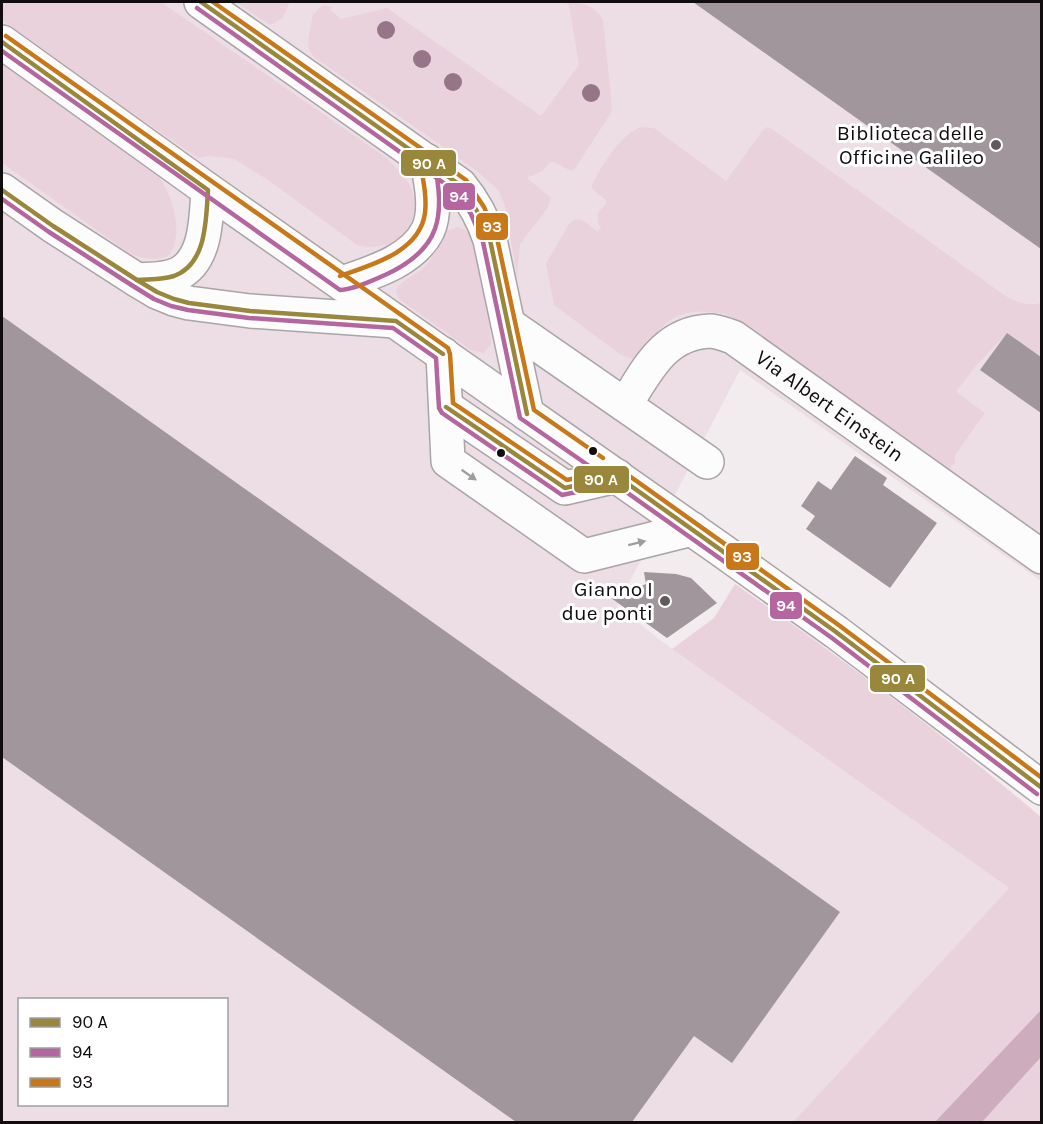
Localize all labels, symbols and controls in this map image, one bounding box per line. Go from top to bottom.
place label: Biblioteca delle Officine Galileo [837,121,984,169]
marker: Biblioteca delle Officine Galileo [989,138,1003,152]
line badge: 90 A [400,149,457,177]
text: 90 A [412,154,446,173]
line badge: 94 [442,182,476,211]
text: 94 [449,187,469,206]
line badge: 93 [475,212,509,241]
text: 93 [482,217,502,236]
street label: Via Albert Einstein [751,345,908,467]
unlabelled marker [587,445,599,457]
unlabelled marker [495,447,507,459]
line badge: 90 A [573,465,630,494]
one-way arrow [461,469,477,481]
text: 90 A [584,470,618,489]
one-way arrow [628,537,647,547]
line badge: 93 [725,542,760,571]
text: 93 [732,547,752,566]
place label: Gianno I due ponti [561,577,653,625]
line badge: 94 [769,591,803,620]
marker: Gianno I due ponti [658,594,672,608]
text: 94 [776,596,796,615]
line badge: 90 A [869,664,926,693]
text: 90 A [881,669,915,688]
legend [18,998,228,1106]
text: 90 A [72,1011,108,1033]
text: 94 [72,1041,93,1063]
text: 93 [72,1071,93,1093]

